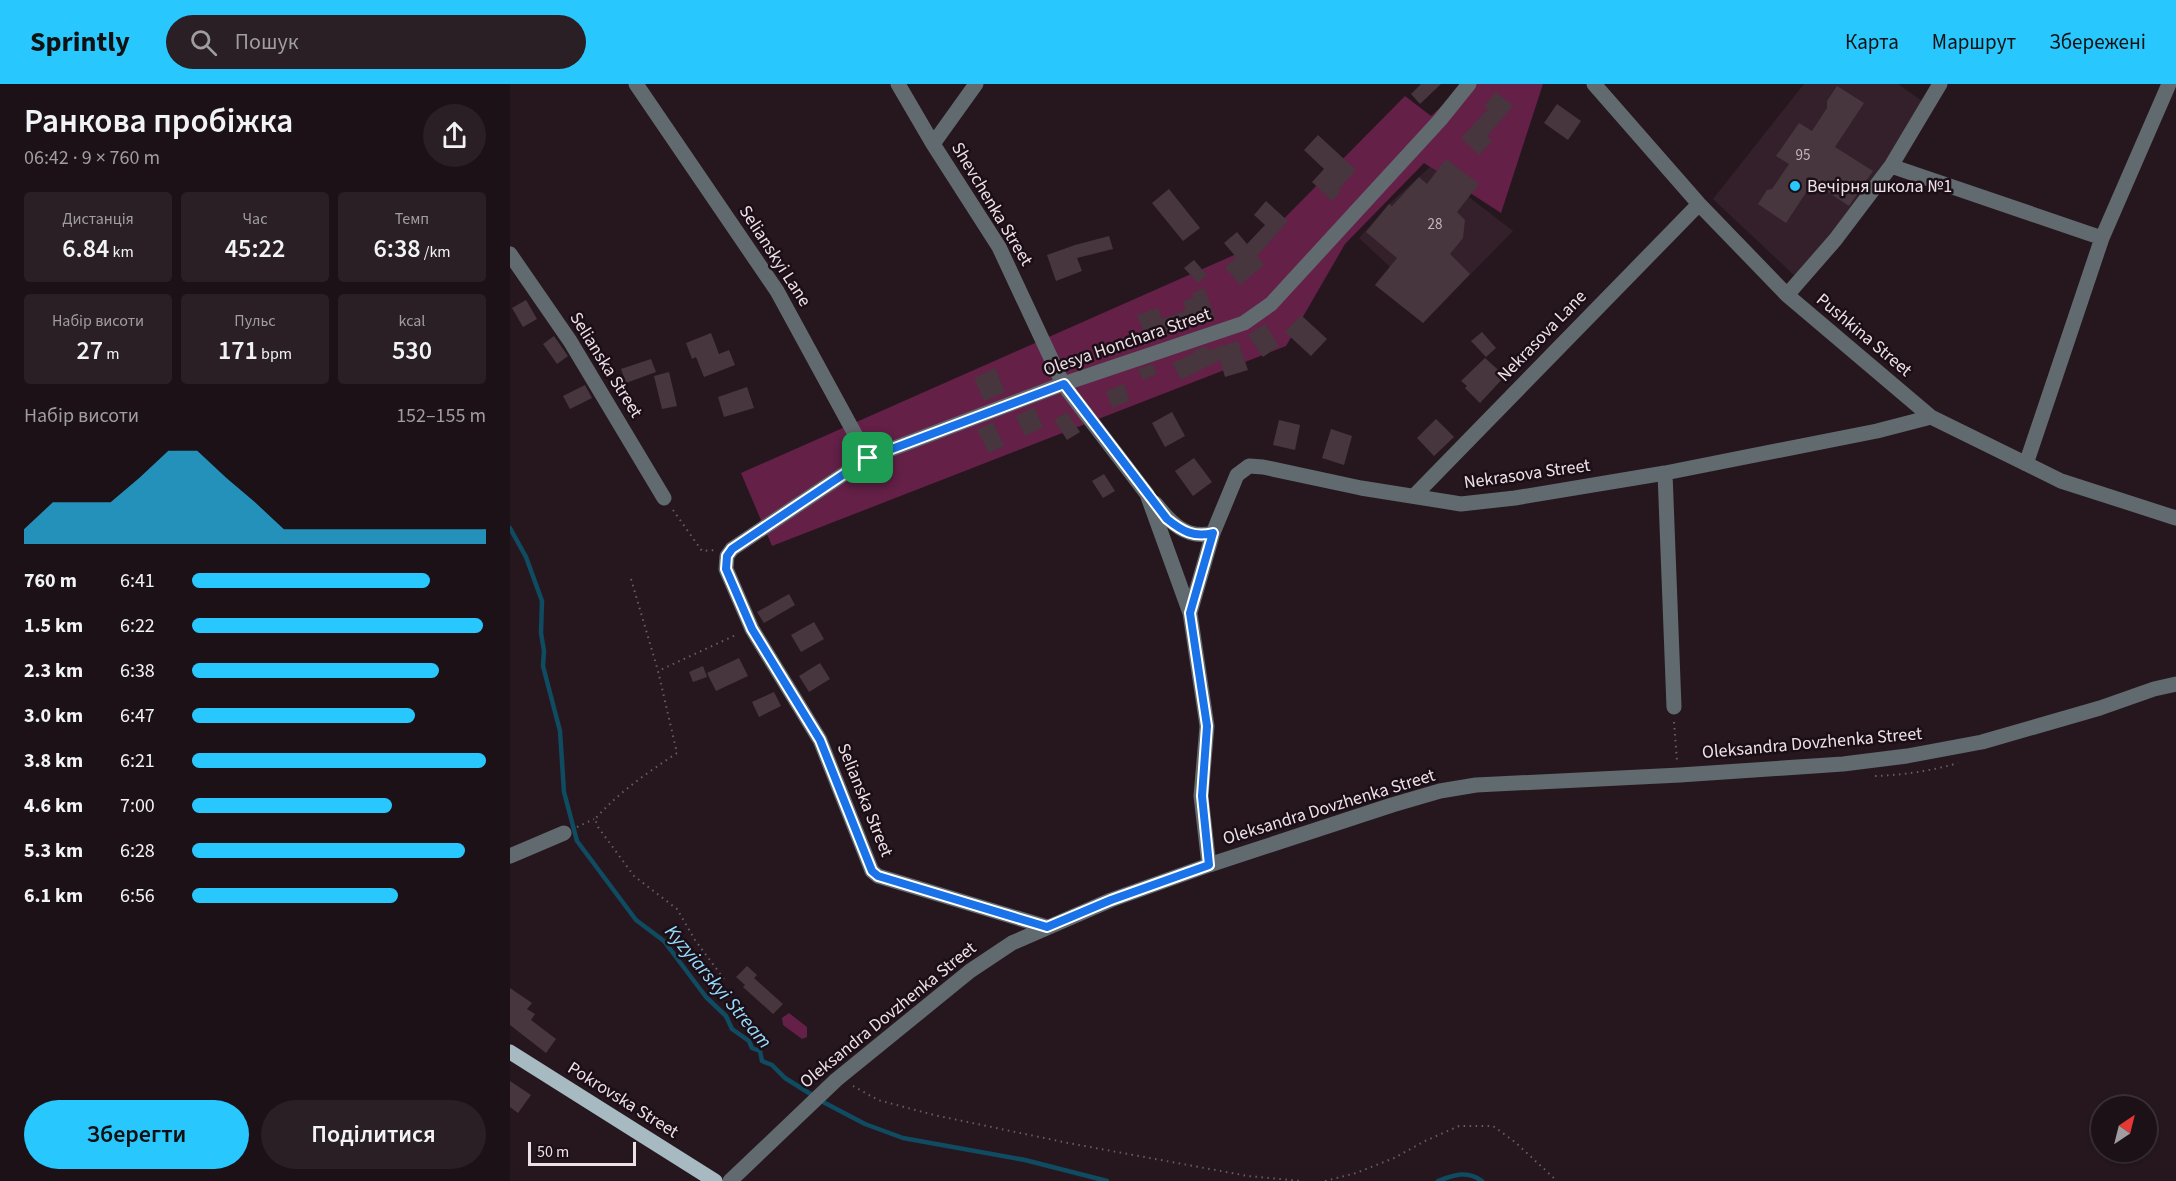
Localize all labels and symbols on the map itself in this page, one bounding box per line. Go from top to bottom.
street label: Shevchenka Street [945,138,1039,270]
house number: 95 [1796,145,1810,166]
place label: Вечірня школа №1 [1807,174,1952,199]
marker: Вечірня школа №1 [1788,179,1802,193]
street label: Selianskyi Lane [733,201,817,311]
house number: 28 [1428,214,1442,235]
street label: Nekrasova Lane [1492,284,1592,387]
street label: Pushkina Street [1811,287,1917,383]
street label: Olesya Honchara Street [1040,302,1214,382]
street label: Selianska Street [563,307,649,423]
pin [842,432,893,483]
street label: Nekrasova Street [1462,453,1592,495]
street label: Oleksandra Dovzhenka Street [1701,721,1923,765]
street label: Selianska Street [831,739,899,861]
street label: Oleksandra Dovzhenka Street [1220,763,1438,851]
water label: Kyzyiarskyi Stream [658,919,778,1055]
street label: Oleksandra Dovzhenka Street [794,936,982,1094]
street label: Pokrovska Street [563,1056,683,1144]
north arrow [2091,1096,2157,1162]
scale bar [528,1139,636,1166]

